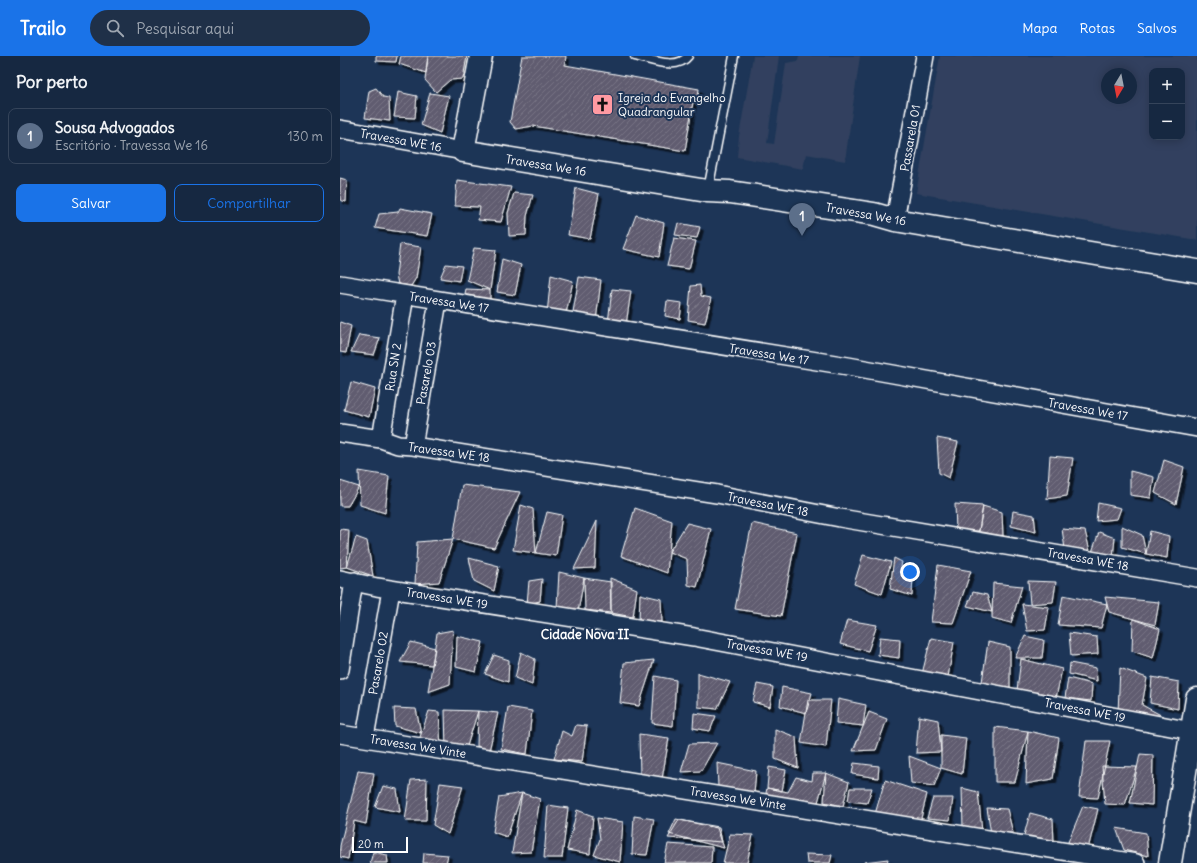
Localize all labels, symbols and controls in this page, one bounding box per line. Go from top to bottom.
search box [90,10,370,46]
text: Trailo [20,16,66,40]
icon: search [104,17,126,39]
text: Pesquisar aqui [136,19,234,38]
text: Mapa [1022,19,1057,37]
text: Rotas [1079,19,1115,37]
text: Salvos [1137,19,1177,37]
north arrow [1101,68,1137,104]
map controls [1149,68,1185,140]
button: + [1149,68,1185,104]
text: Por perto [16,71,87,93]
place label: Igreja do Evangelho Quadrangular [618,90,726,119]
church icon: Igreja do Evangelho Quadrangular [590,91,616,117]
street label: Passarela 01 [897,103,923,173]
button: − [1149,104,1185,140]
text: Sousa Advogados [55,118,175,137]
street label: Travessa WE 16 [359,125,443,155]
text: 1 [27,128,33,145]
text: 130 m [287,128,323,145]
text: Escritório · Travessa We 16 [55,137,208,154]
street label: Travessa We 16 [505,151,587,179]
button: Salvar [16,184,166,222]
button: Compartilhar [174,184,324,222]
street label: Travessa We 16 [825,200,907,228]
pin: 1 [789,203,815,236]
street label: Travessa We 17 [408,288,490,316]
street label: Pasarelo 03 [413,340,439,406]
street label: Travessa We 17 [728,340,810,368]
street label: Rua SN 2 [382,341,404,392]
street label: Travessa We 17 [1047,395,1129,423]
street label: Travessa WE 18 [407,439,491,465]
street label: Travessa WE 18 [726,489,810,519]
street label: Travessa WE 18 [1046,544,1130,574]
your location [900,562,920,582]
street label: Travessa WE 19 [405,584,489,612]
district label: Cidade Nova II [541,626,630,643]
street label: Pasarelo 02 [365,630,391,696]
street label: Travessa WE 19 [725,635,809,665]
street label: Travessa WE 19 [1043,695,1127,725]
street label: Travessa We Vinte [369,731,467,761]
street label: Travessa We Vinte [689,783,787,813]
scale bar [352,835,408,854]
text: 20 m [358,837,384,851]

